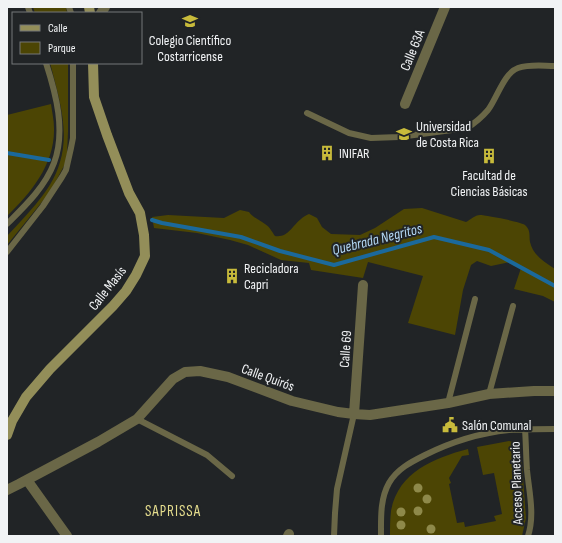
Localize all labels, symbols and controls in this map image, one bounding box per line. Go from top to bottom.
legend [12,12,142,64]
school or university icon: Colegio Científico Costarricense [181,12,199,30]
text: Calle [48,21,68,36]
street label: Calle 63A [397,26,429,73]
place label: Colegio Científico Costarricense [149,32,231,65]
text: Parque [48,41,76,56]
place label: Universidad de Costa Rica [416,118,479,151]
school or university icon: Universidad de Costa Rica [395,125,413,143]
building icon: INIFAR [318,144,336,162]
place label: INIFAR [339,145,370,162]
building icon: Facultad de Ciencias Básicas [480,147,498,165]
place label: Facultad de Ciencias Básicas [451,167,528,200]
water label: Quebrada Negritos [330,219,425,260]
place label: Recicladora Capri [244,260,299,293]
street label: Calle Masís [85,263,130,314]
building icon: Recicladora Capri [223,267,241,285]
street label: Calle 69 [336,330,355,368]
street label: Calle Quirós [239,360,297,395]
public building icon: Salón Comunal [441,416,459,434]
place label: Salón Comunal [462,417,531,434]
street label: Acceso Planetario [507,441,526,526]
district label: SAPRISSA [145,502,201,521]

